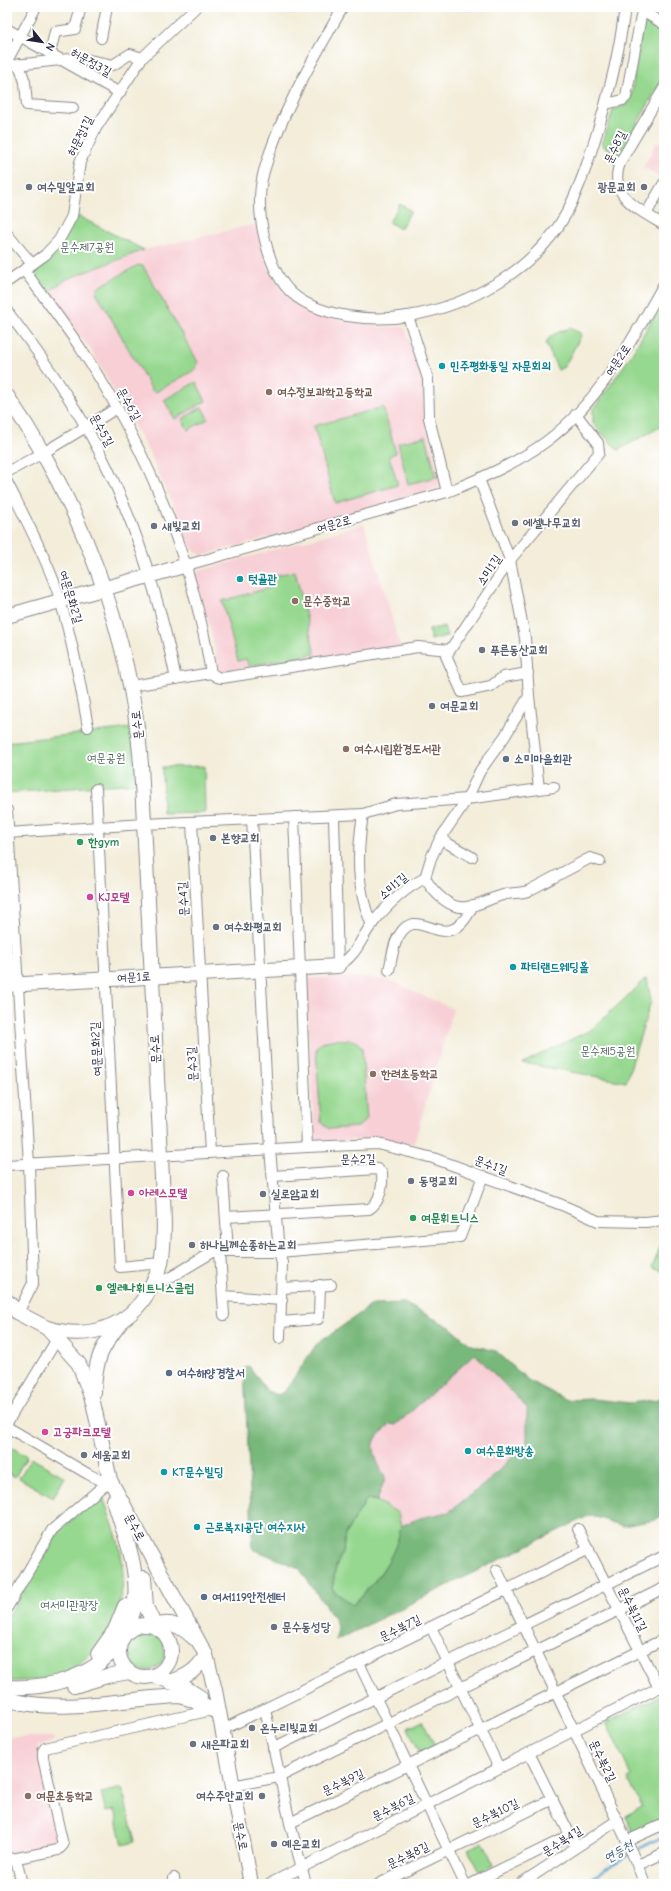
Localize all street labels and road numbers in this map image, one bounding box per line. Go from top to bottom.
street label: 허문정3길 [68,45,114,79]
street label: 허문정1길 [64,113,96,159]
street label: 문수8길 [601,128,629,166]
street label: 여문2로 [602,341,634,379]
street label: 문수6길 [114,385,144,423]
street label: 문수5길 [87,411,117,449]
street label: 여문2로 [315,512,353,536]
street label: 소미1길 [474,552,504,588]
street label: 여문문화2길 [56,569,86,625]
street label: 문수로 [128,710,146,740]
street label: 소미1길 [376,870,411,902]
street label: 문수4길 [175,881,191,917]
street label: 여문1로 [117,969,151,985]
street label: 여문문화2길 [88,1021,104,1077]
street label: 문수로 [147,1034,163,1064]
street label: 문수3길 [184,1046,200,1082]
street label: 문수2길 [340,1152,376,1166]
street label: 문수1길 [473,1153,510,1177]
street label: 문수로 [122,1511,148,1543]
street label: 문수북11길 [616,1584,650,1634]
street label: 문수북7길 [377,1612,423,1644]
street label: 문수북2길 [587,1738,619,1785]
street label: 문수북9길 [320,1766,367,1798]
street label: 문수북6길 [370,1790,417,1823]
street label: 문수북10길 [469,1795,521,1830]
street label: 문수로 [231,1820,251,1852]
street label: 문수북4길 [540,1823,585,1859]
street label: 문수북8길 [385,1839,432,1871]

